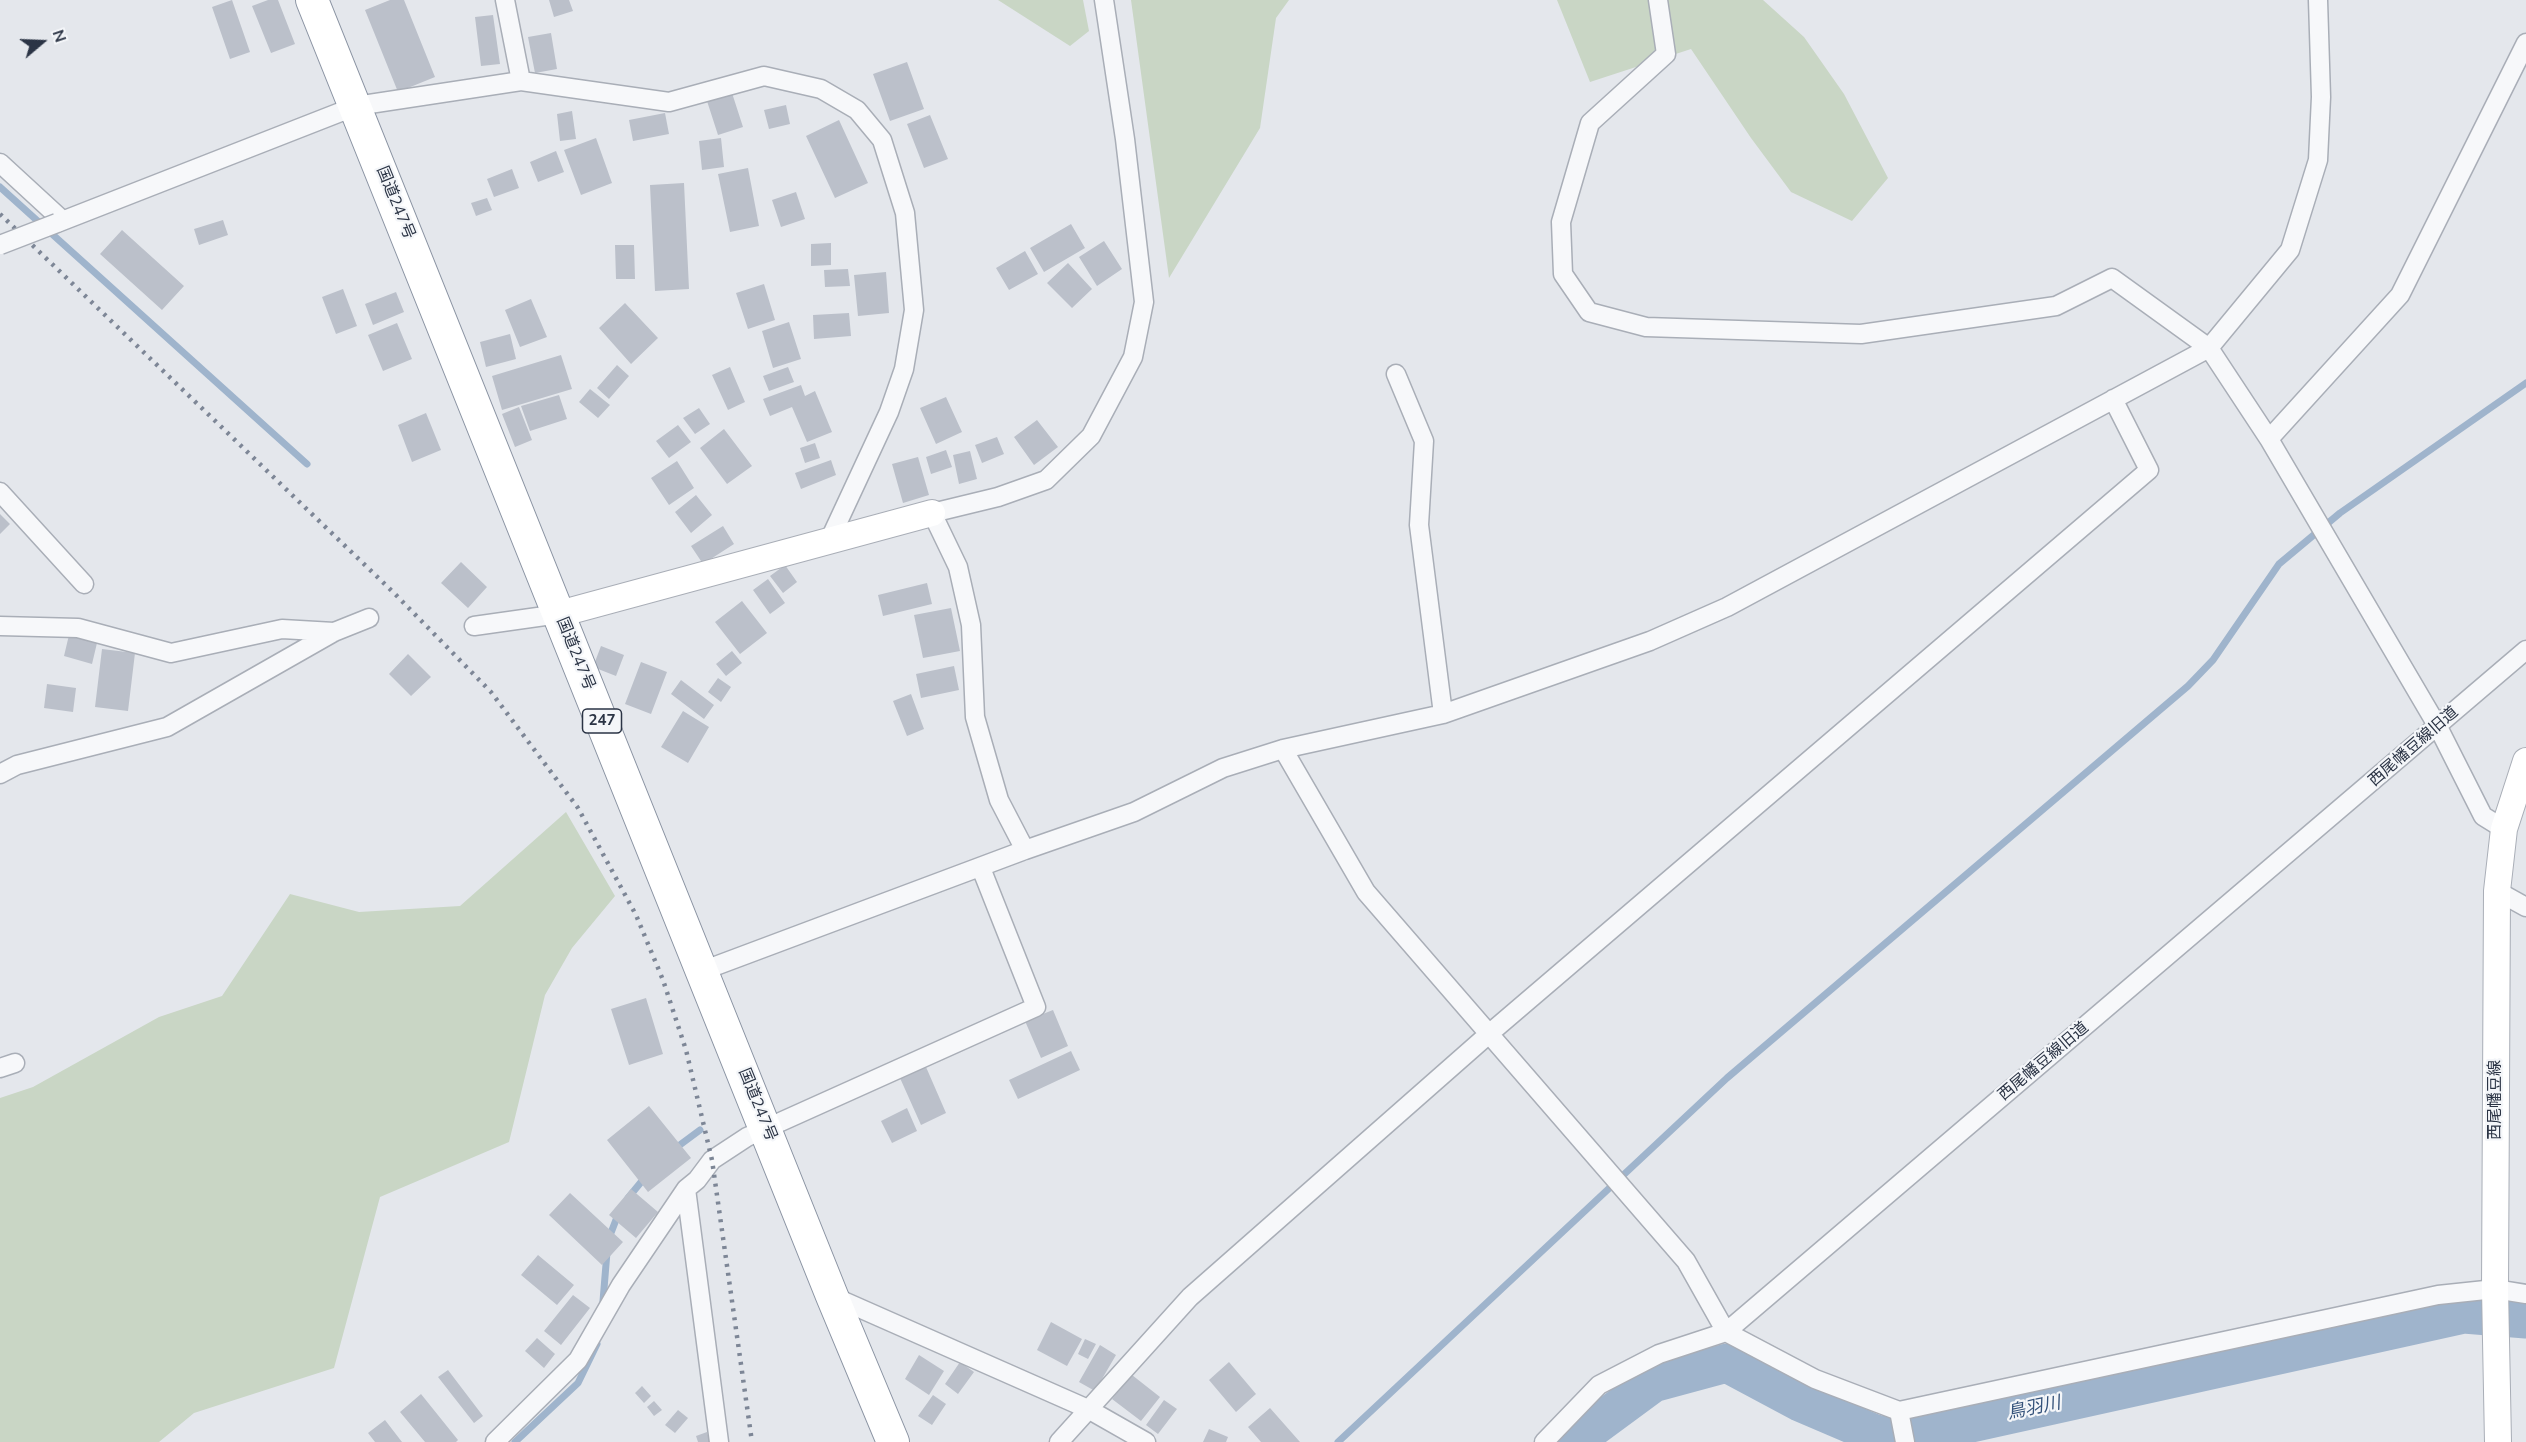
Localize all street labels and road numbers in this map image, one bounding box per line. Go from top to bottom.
street label: 国道247号 [372,164,418,242]
street label: 国道247号 [552,615,598,693]
street label: 西尾幡豆線旧道 [2365,703,2463,791]
road number: 247 [582,709,622,733]
street label: 西尾幡豆線旧道 [1995,1019,2093,1105]
street label: 西尾幡豆線 [2486,1060,2506,1140]
street label: 国道247号 [734,1066,780,1144]

